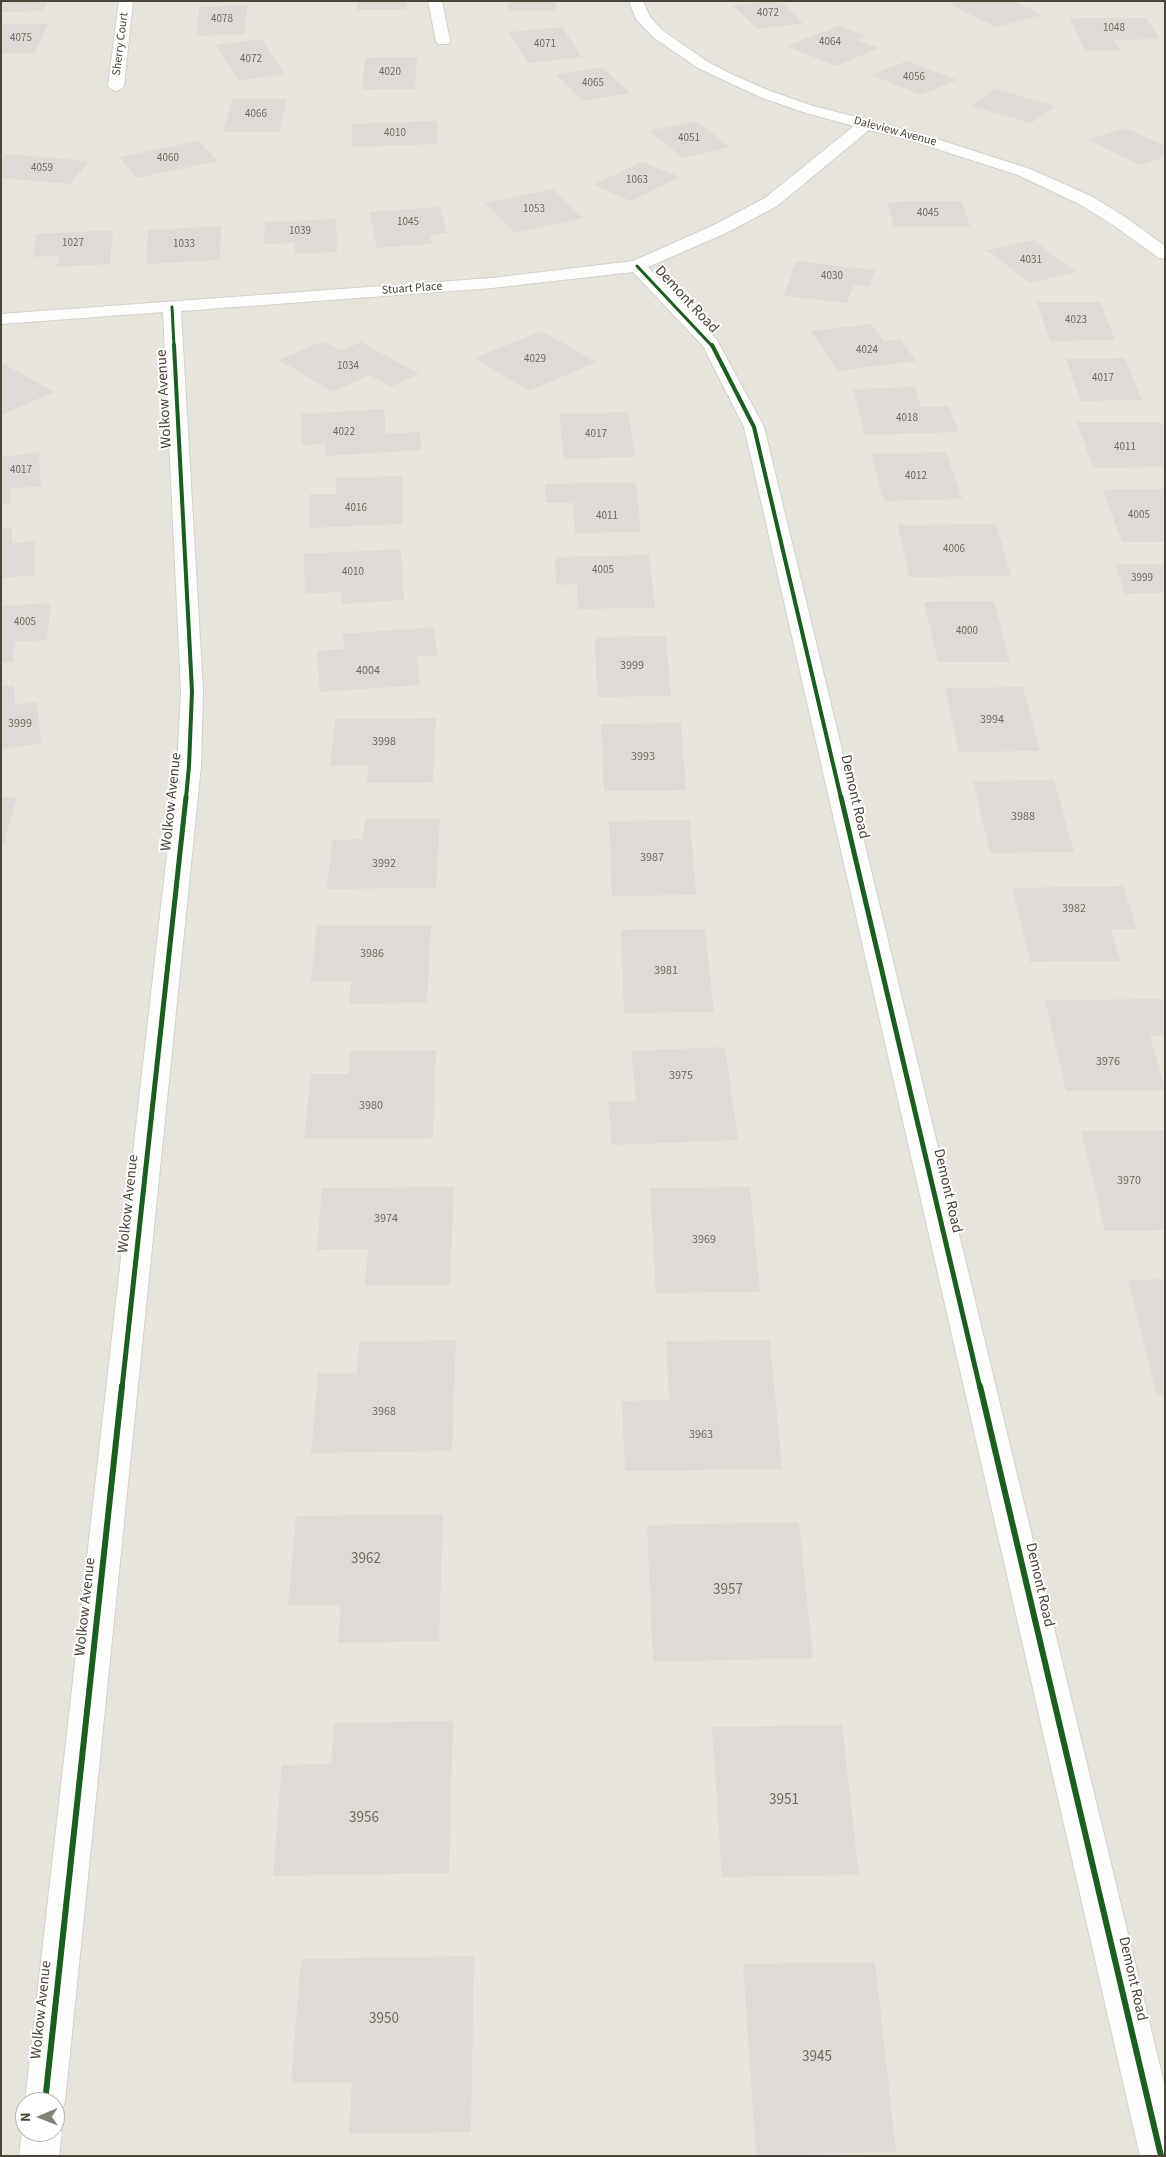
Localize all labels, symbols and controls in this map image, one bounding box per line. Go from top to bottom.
house number: 4072 [757,7,779,21]
street label: Sherry Court [110,12,132,76]
house number: 4078 [211,13,233,27]
house number: 1048 [1103,22,1125,36]
house number: 4075 [10,32,32,46]
house number: 4064 [819,36,841,50]
house number: 4071 [534,38,556,52]
house number: 4072 [240,53,262,67]
house number: 4020 [379,66,401,80]
house number: 4056 [903,71,925,85]
house number: 4065 [582,77,604,91]
house number: 4066 [245,108,267,122]
street label: Daleview Avenue [852,114,938,150]
house number: 4010 [384,127,406,141]
house number: 4051 [678,132,700,146]
house number: 4060 [157,152,179,166]
house number: 4059 [31,162,53,176]
house number: 1063 [626,174,648,188]
house number: 1053 [523,203,545,217]
house number: 4045 [917,207,939,221]
house number: 1045 [397,216,419,230]
house number: 1039 [289,225,311,239]
house number: 1027 [62,237,84,251]
house number: 1033 [173,238,195,252]
house number: 4031 [1020,254,1042,268]
street label: Demont Road [650,263,722,337]
house number: 4030 [821,270,843,284]
street label: Stuart Place [381,280,443,298]
house number: 4023 [1065,314,1087,328]
house number: 4024 [856,344,878,358]
street label: Wolkow Avenue [153,349,177,449]
house number: 4029 [524,353,546,367]
house number: 1034 [337,360,359,374]
house number: 4017 [1092,372,1114,386]
house number: 4018 [896,412,918,426]
house number: 4022 [333,426,355,440]
house number: 4017 [585,428,607,442]
house number: 4011 [1114,441,1136,455]
house number: 4017 [10,464,32,478]
house number: 4012 [905,470,927,484]
house number: 4016 [345,502,367,516]
house number: 4005 [1128,509,1150,523]
house number: 4011 [596,510,618,524]
house number: 4006 [943,543,965,557]
house number: 4005 [592,564,614,578]
house number: 4010 [342,566,364,580]
house number: 3999 [1131,572,1153,586]
house number: 4005 [14,616,36,630]
house number: 4000 [956,625,978,639]
house number: 3999 [620,659,644,673]
house number: 4004 [356,664,380,678]
house number: 3994 [980,713,1004,727]
house number: 3999 [8,717,32,731]
house number: 3998 [372,735,396,749]
house number: 3993 [631,750,655,764]
street label: Wolkow Avenue [158,752,186,852]
street label: Demont Road [836,753,872,841]
house number: 3988 [1011,810,1035,824]
house number: 3987 [640,851,664,865]
house number: 3992 [372,857,396,871]
house number: 3982 [1062,902,1086,916]
house number: 3986 [360,947,384,961]
house number: 3981 [654,964,678,978]
house number: 3976 [1096,1055,1120,1069]
house number: 3975 [669,1069,693,1083]
house number: 3980 [359,1099,383,1113]
street label: Demont Road [929,1147,965,1235]
street label: Wolkow Avenue [115,1154,143,1254]
house number: 3970 [1117,1174,1141,1188]
house number: 3974 [374,1212,398,1226]
house number: 3969 [692,1233,716,1247]
house number: 3968 [372,1405,396,1419]
house number: 3963 [689,1428,713,1442]
street label: Demont Road [1021,1541,1057,1629]
house number: 3962 [351,1551,381,1569]
street label: Wolkow Avenue [72,1557,100,1657]
house number: 3957 [713,1582,743,1600]
house number: 3951 [769,1792,799,1810]
house number: 3956 [349,1810,379,1828]
street label: Demont Road [1114,1935,1150,2023]
street label: Wolkow Avenue [28,1960,56,2060]
house number: 3950 [369,2011,399,2029]
house number: 3945 [802,2049,832,2067]
north arrow [15,2092,65,2142]
text: N [16,2112,36,2122]

